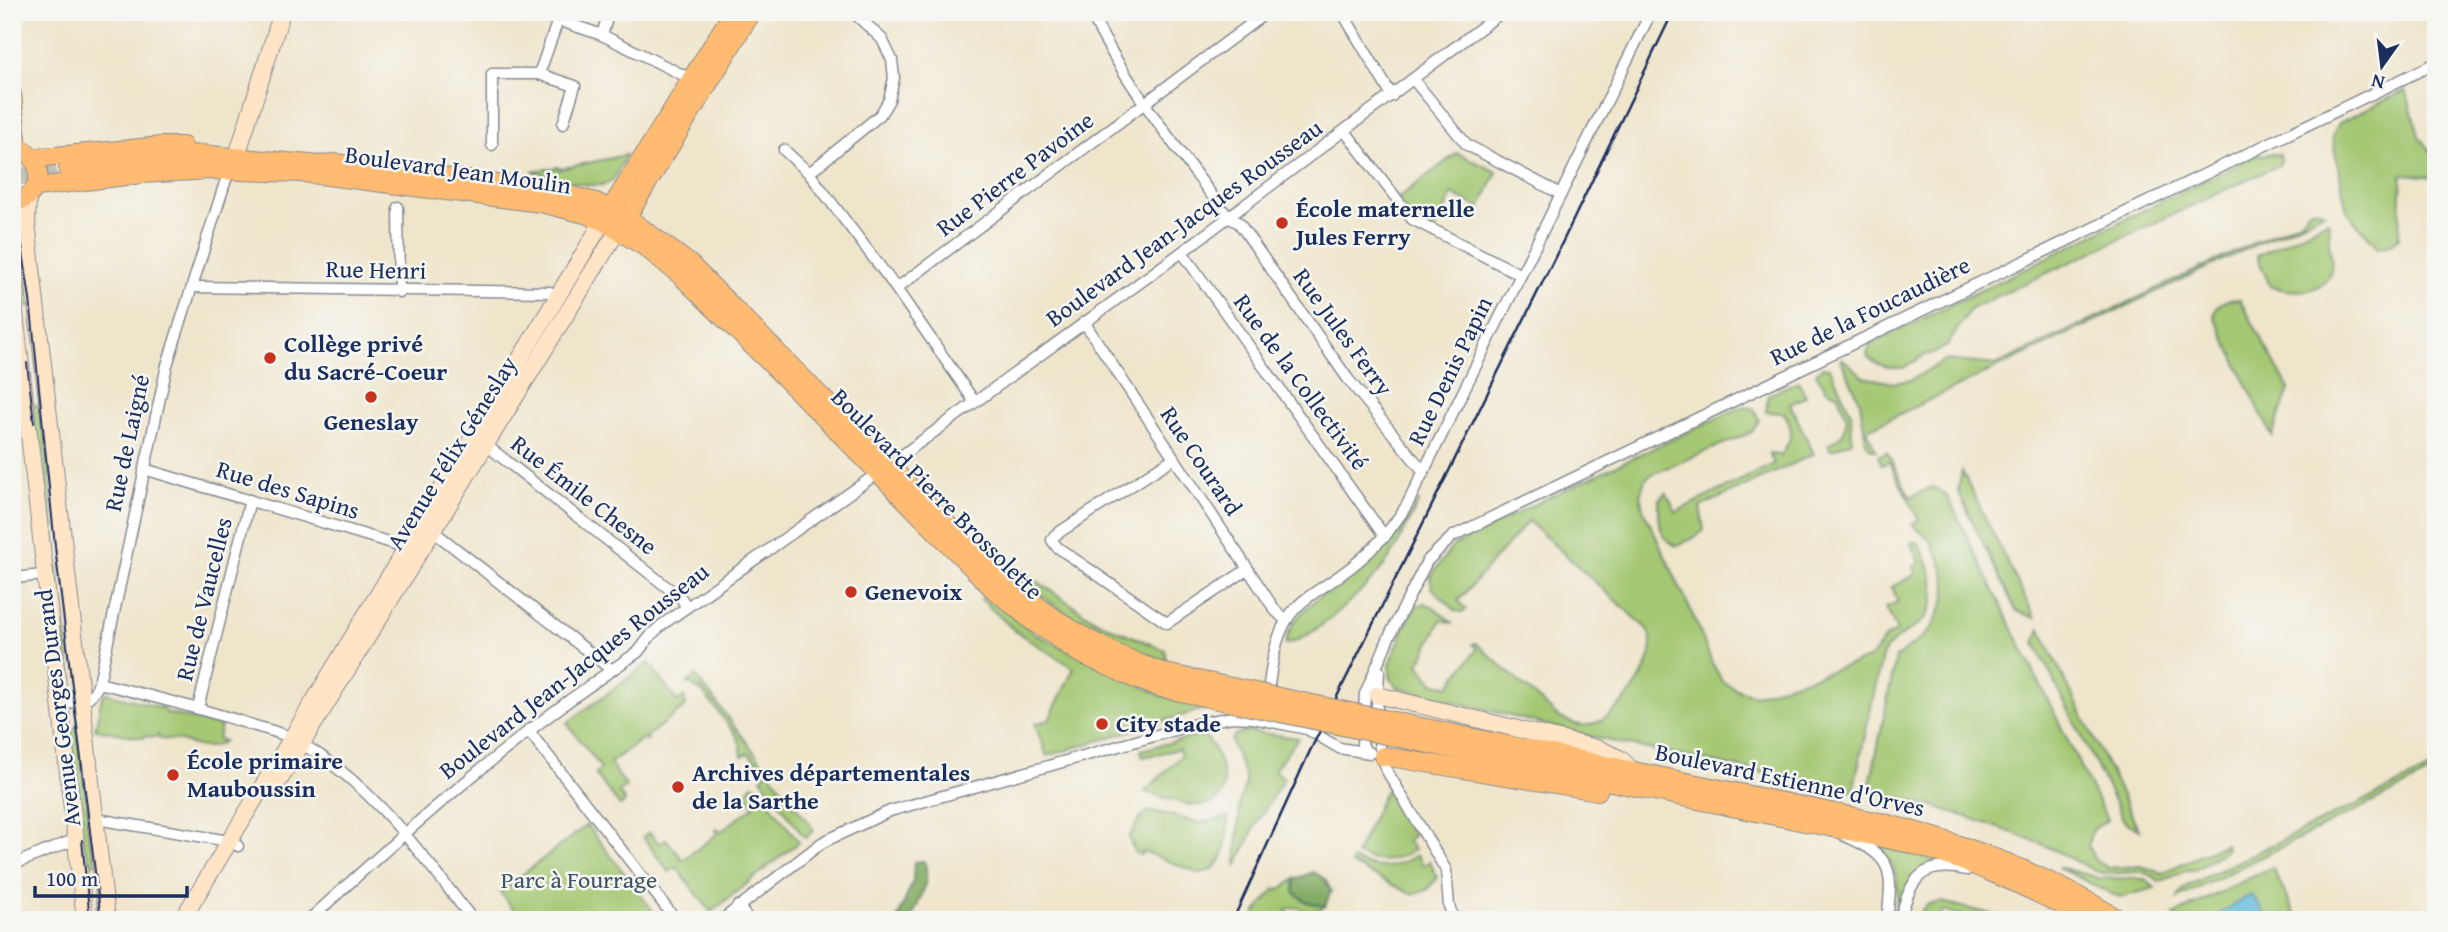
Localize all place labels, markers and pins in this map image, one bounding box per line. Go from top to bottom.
place label: École maternelle Jules Ferry [1292,191,1475,254]
marker: École maternelle Jules Ferry [1274,215,1290,231]
place label: Collège privé du Sacré-Coeur [284,326,447,389]
marker: Collège privé du Sacré-Coeur [262,350,278,366]
marker: Geneslay [363,389,379,405]
place label: Geneslay [324,404,419,439]
place label: Genevoix [865,574,962,609]
marker: Genevoix [843,584,859,600]
place label: City stade [1116,706,1221,741]
marker: City stade [1094,716,1110,732]
place label: École primaire Mauboussin [187,743,343,806]
place label: Archives départementales de la Sarthe [692,755,970,818]
marker: École primaire Mauboussin [165,767,181,783]
marker: Archives départementales de la Sarthe [670,779,686,795]

